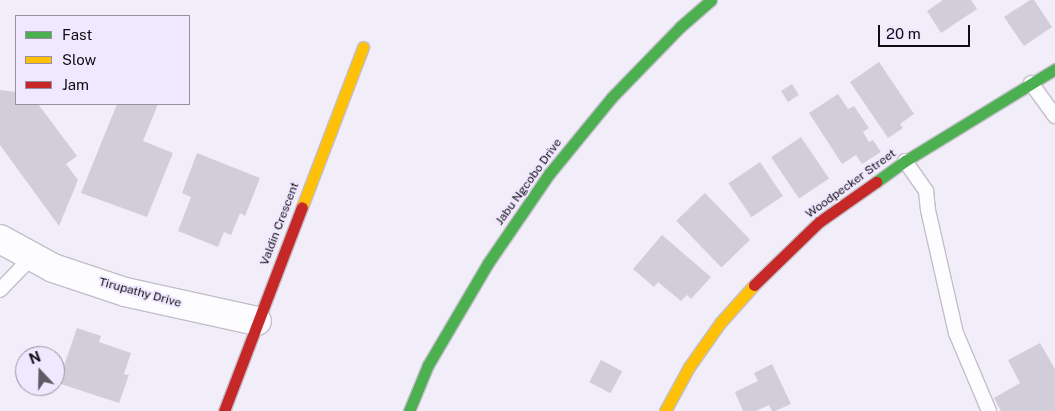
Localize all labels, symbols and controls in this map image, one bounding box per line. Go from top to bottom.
legend [15,15,190,105]
scale bar [880,15,972,47]
text: 20 m [886,25,921,42]
text: Fast [62,26,92,43]
text: Slow [62,51,96,68]
text: Jam [62,76,89,93]
street label: Jabu Ngcobo Drive [493,136,565,228]
street label: Woodpecker Street [803,146,899,222]
street label: Valdin Crescent [258,180,302,268]
street label: Tirupathy Drive [97,275,183,311]
north arrow [15,346,65,396]
text: N [27,349,43,367]

